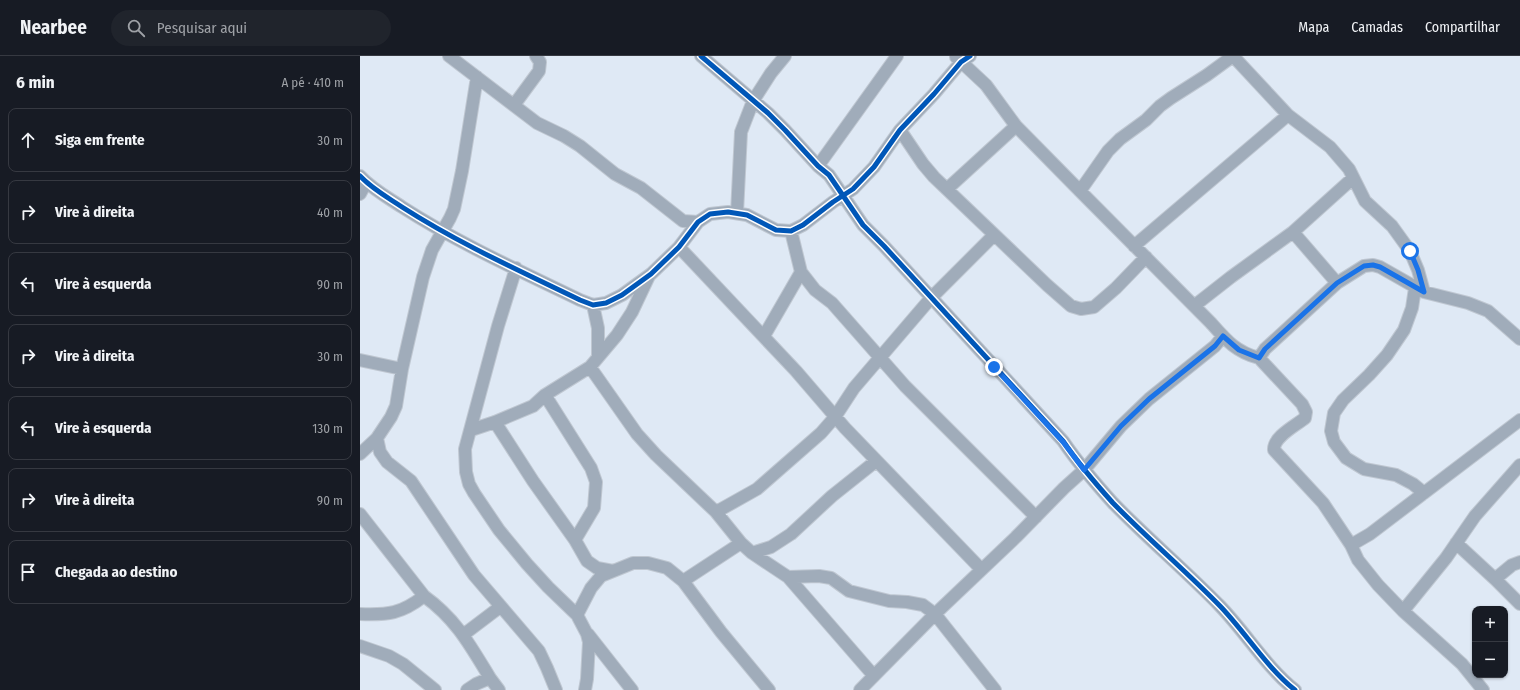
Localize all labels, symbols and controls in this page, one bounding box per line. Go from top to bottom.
search box [111,10,391,46]
text: Nearbee [20,16,87,39]
icon: search [125,17,147,39]
text: Pesquisar aqui [157,19,247,37]
text: Mapa [1298,19,1329,36]
text: Camadas [1351,19,1403,36]
text: Compartilhar [1425,19,1500,36]
text: 6 min [16,72,55,93]
text: A pé · 410 m [281,75,344,90]
icon: ahead [17,129,39,151]
text: Siga em frente [55,131,145,149]
text: 30 m [317,133,343,148]
icon: right [17,201,39,223]
text: Vire à direita [55,203,134,221]
text: 40 m [317,205,343,220]
route start [1401,242,1419,260]
icon: left [17,273,39,295]
text: Vire à esquerda [55,275,152,293]
text: 90 m [317,277,343,292]
icon: right [17,345,39,367]
text: Vire à direita [55,347,134,365]
text: 30 m [317,349,343,364]
route end [985,358,1003,376]
icon: left [17,417,39,439]
text: Vire à esquerda [55,419,152,437]
text: 130 m [312,421,343,436]
icon: right [17,489,39,511]
text: Vire à direita [55,491,134,509]
text: 90 m [317,493,343,508]
icon: arrive [17,561,39,583]
text: Chegada ao destino [55,563,177,581]
map controls [1472,606,1508,678]
button: + [1472,606,1508,642]
button: − [1472,642,1508,678]

